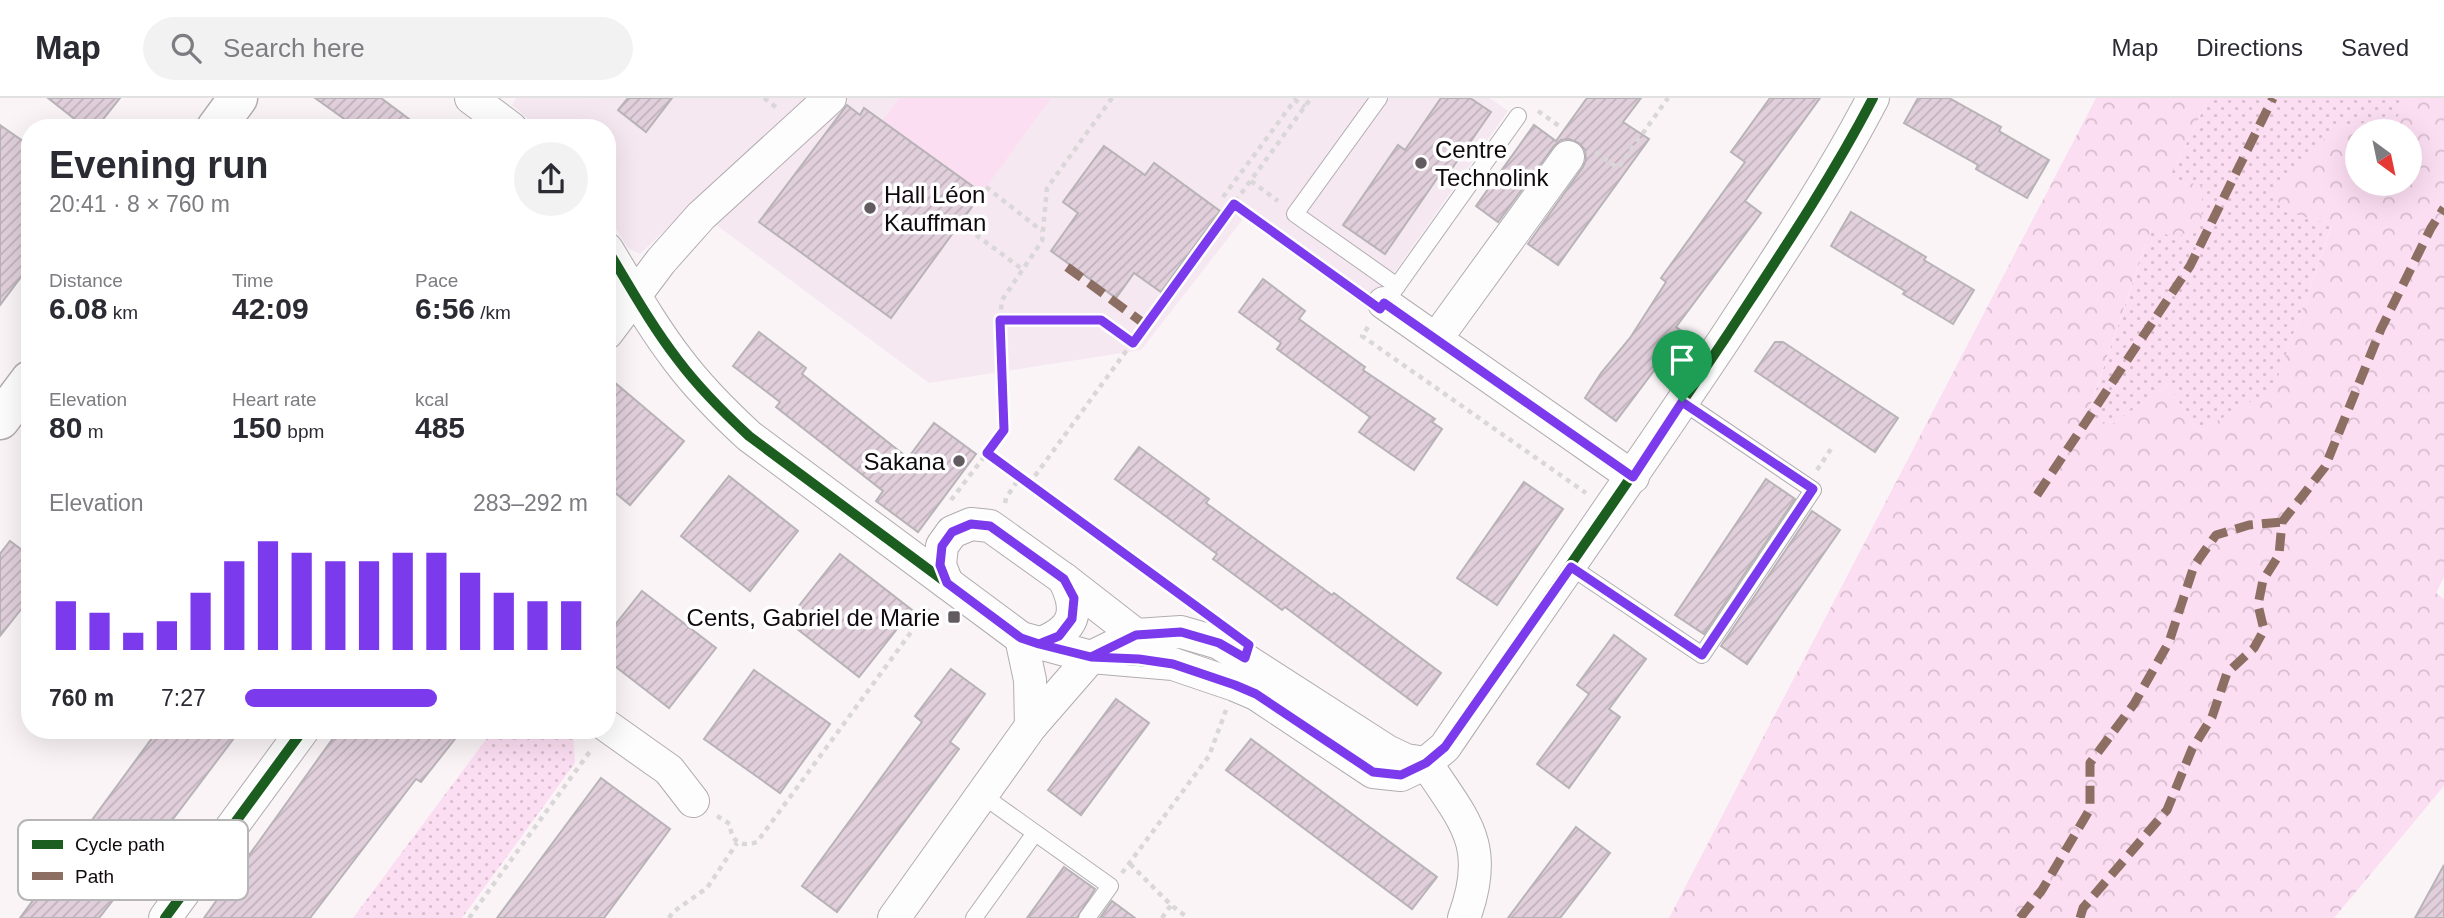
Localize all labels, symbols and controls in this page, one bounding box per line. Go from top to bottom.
search box [143,17,633,80]
text: Map [35,29,101,66]
icon: search [167,29,205,67]
text: Search here [223,33,365,63]
text: Map [2112,34,2158,61]
text: Directions [2196,34,2303,61]
text: Saved [2341,34,2409,61]
north arrow [2345,119,2422,196]
map controls [2345,119,2422,196]
place label: Centre Technolink [1435,136,1549,191]
button: share [514,142,588,216]
text: Evening run [49,144,269,186]
marker: Centre Technolink [1413,155,1429,171]
place label: Hall Léon Kauffman [884,181,986,236]
text: 20:41 · 8 × 760 m [49,191,230,217]
marker: Hall Léon Kauffman [862,200,878,216]
text: Distance [49,270,123,291]
text: Time [232,270,274,291]
text: Pace [415,270,458,291]
text: 6.08 [49,292,107,325]
text: 42:09 [232,292,309,325]
text: 6:56 [415,292,475,325]
text: km [107,302,138,323]
text: /km [475,302,511,323]
pin [1652,330,1712,402]
icon: arrive [1663,341,1701,379]
text: Elevation [49,389,127,410]
text: Heart rate [232,389,316,410]
text: kcal [415,389,449,410]
text: 80 [49,411,82,444]
text: 150 [232,411,282,444]
text: 485 [415,411,465,444]
text: m [82,421,103,442]
text: bpm [282,421,324,442]
place label: Sakana [864,448,946,475]
marker: Sakana [951,453,967,469]
text: Elevation [49,490,144,516]
text: 283–292 m [473,490,588,516]
place label: Cents, Gabriel de Marie [687,604,940,631]
marker: Cents, Gabriel de Marie [946,609,962,625]
text: 760 m [49,685,114,711]
text: 7:27 [161,685,206,711]
legend [18,820,248,900]
text: Cycle path [75,834,165,855]
text: Path [75,866,114,887]

